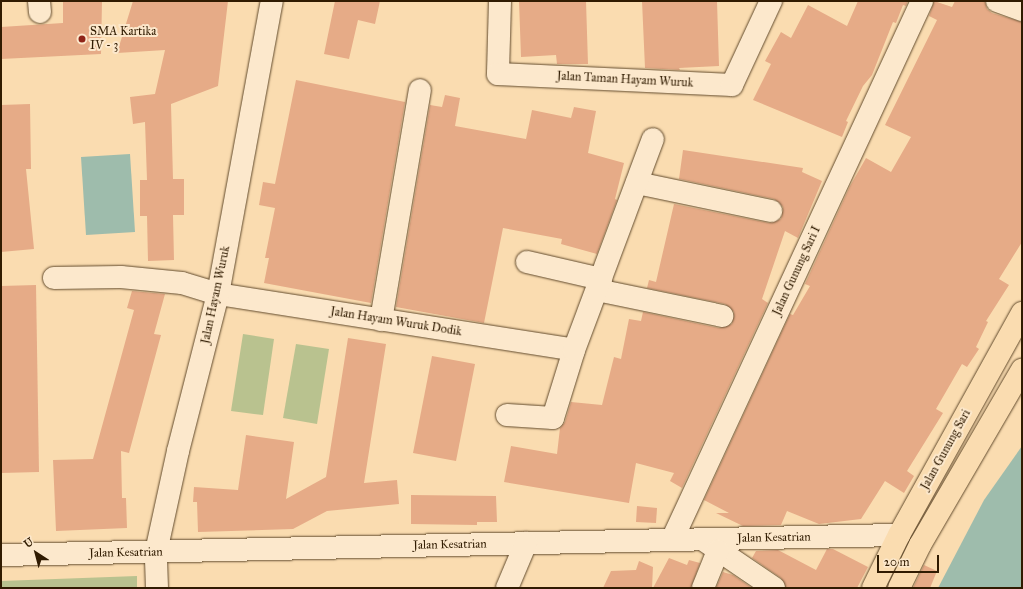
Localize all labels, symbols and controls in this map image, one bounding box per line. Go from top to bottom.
place label: SMA Kartika IV - 3 [90,25,156,53]
marker: SMA Kartika IV - 3 [77,34,87,44]
street label: Jalan Taman Hayam Wuruk [556,69,694,91]
street label: Jalan Gunung Sari I [770,224,824,318]
street label: Jalan Hayam Wuruk [199,245,233,345]
street label: Jalan Hayam Wuruk Dodik [329,304,463,340]
street label: Jalan Gunung Sari [918,407,974,493]
street label: Jalan Kesatrian [737,530,811,546]
north arrow [16,533,56,573]
text: U [21,535,36,551]
street label: Jalan Kesatrian [413,537,487,553]
street label: Jalan Kesatrian [89,545,163,561]
scale bar [879,547,941,573]
text: 20 m [884,555,910,569]

